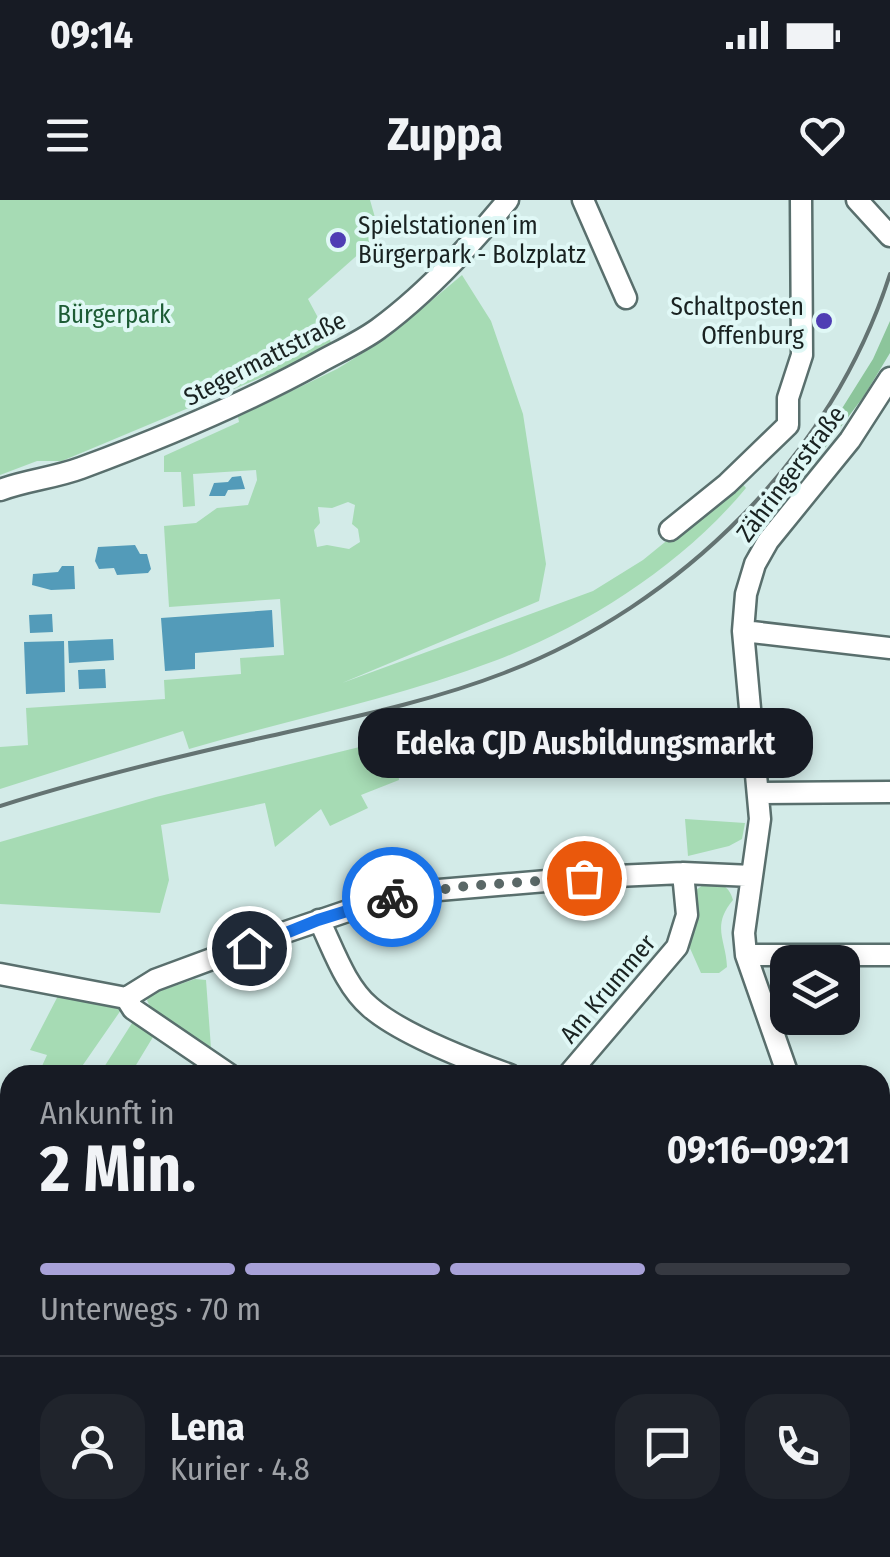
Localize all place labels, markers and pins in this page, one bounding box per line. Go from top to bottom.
place label: Spielstationen im Bürgerpark - Bolzplatz [358,211,586,270]
marker: Spielstationen im Bürgerpark - Bolzplatz [327,229,349,251]
place label: Schaltposten Offenburg [670,292,804,351]
marker: Schaltposten Offenburg [813,310,835,332]
callout: Edeka CJD Ausbildungsmarkt [356,708,812,778]
pin [542,836,627,921]
pin [207,906,292,991]

